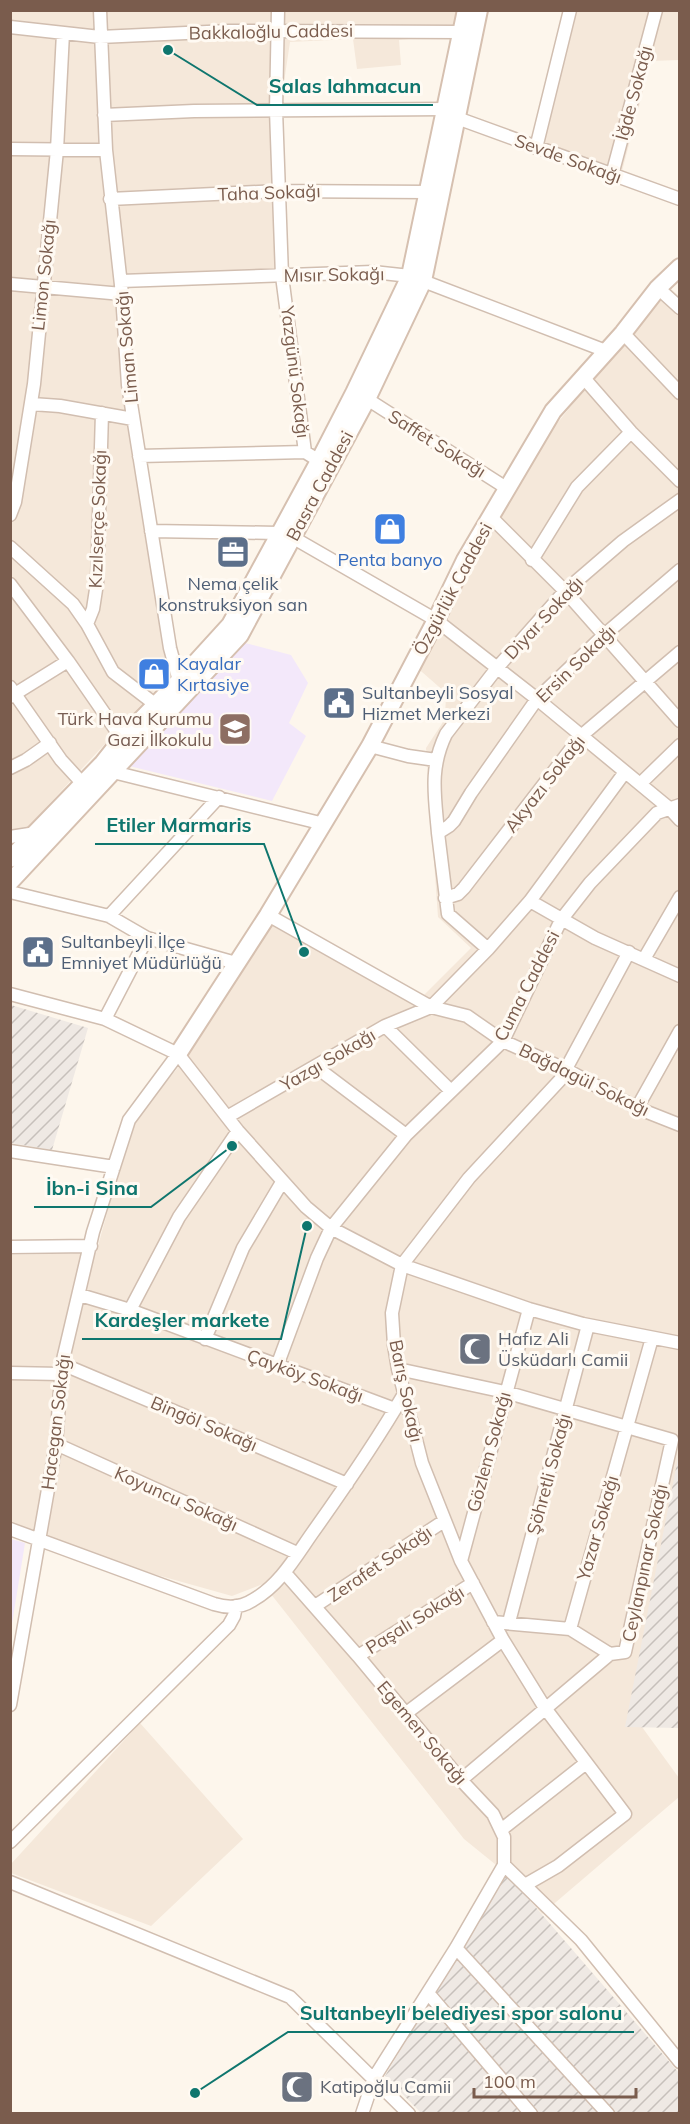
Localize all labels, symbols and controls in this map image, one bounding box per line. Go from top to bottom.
street label: Bakkaloğlu Caddesi [189,19,353,44]
street label: İğde Sokağı [610,43,657,143]
callout: Salas lahmacun [257,67,433,105]
text: Salas lahmacun [269,73,421,98]
street label: Sevde Sokağı [512,129,625,189]
street label: Taha Sokağı [217,179,321,206]
street label: Limon Sokağı [26,218,61,332]
street label: Mısır Sokağı [283,262,385,287]
street label: Liman Sokağı [110,290,143,404]
street label: Yazgünü Sokağı [276,304,315,439]
street label: Saffet Sokağı [384,404,490,483]
street label: Basra Caddesi [281,427,358,545]
street label: Kızılserçe Sokağı [84,449,111,589]
shop icon: Penta banyo [372,511,408,547]
street label: Özgürlük Caddesi [408,519,497,659]
office icon: Nema çelik konstruksiyon san [215,534,251,570]
place label: Penta banyo [337,548,443,571]
street label: Diyar Sokağı [499,571,588,664]
place label: Nema çelik konstruksiyon san [158,572,308,616]
street label: Ersin Sokağı [531,620,620,707]
place label: Kayalar Kırtasiye [177,652,249,696]
shop icon: Kayalar Kırtasiye [136,656,172,692]
place label: Sultanbeyli Sosyal Hizmet Merkezi [362,681,514,725]
public building icon: Sultanbeyli Sosyal Hizmet Merkezi [321,685,357,721]
place label: Türk Hava Kurumu Gazi İlkokulu [57,707,212,751]
school or university icon: Türk Hava Kurumu Gazi İlkokulu [217,711,253,747]
street label: Akyazı Sokağı [499,730,590,837]
callout: Etiler Marmaris [95,806,264,844]
text: Etiler Marmaris [106,812,252,837]
street label: Cuma Caddesi [489,927,564,1045]
place label: Sultanbeyli İlçe Emniyet Müdürlüğü [61,930,222,974]
public building icon: Sultanbeyli İlçe Emniyet Müdürlüğü [20,934,56,970]
street label: Yazgı Sokağı [275,1023,379,1097]
street label: Bağdagül Sokağı [515,1038,653,1121]
callout: İbn-i Sina [34,1169,151,1207]
text: İbn-i Sina [46,1175,138,1200]
callout: Kardeşler markete [82,1301,281,1339]
text: Kardeşler markete [95,1307,269,1332]
place label: Hafız Ali Üsküdarlı Camii [498,1327,628,1371]
mosque icon: Hafız Ali Üsküdarlı Camii [457,1331,493,1367]
street label: Barış Sokağı [384,1338,429,1444]
street label: Çayköy Sokağı [244,1344,367,1407]
street label: Hacegan Sokağı [36,1353,75,1491]
street label: Gözlem Sokağı [461,1389,516,1515]
street label: Bingöl Sokağı [147,1391,261,1456]
street label: Şöhretli Sokağı [521,1411,576,1537]
street label: Koyuncu Sokağı [111,1461,241,1536]
street label: Yazar Sokağı [571,1473,623,1584]
street label: Ceylanpınar Sokağı [617,1482,672,1644]
street label: Zerafet Sokağı [323,1520,436,1607]
street label: Paşalı Sokağı [361,1580,468,1659]
street label: Egemen Sokağı [372,1676,473,1789]
callout: Sultanbeyli belediyesi spor salonu [288,1994,634,2032]
text: Sultanbeyli belediyesi spor salonu [300,2000,622,2025]
scale bar [474,2061,636,2099]
mosque icon: Katipoğlu Camii [279,2069,315,2105]
text: 100 m [483,2070,536,2093]
place label: Katipoğlu Camii [320,2075,451,2098]

